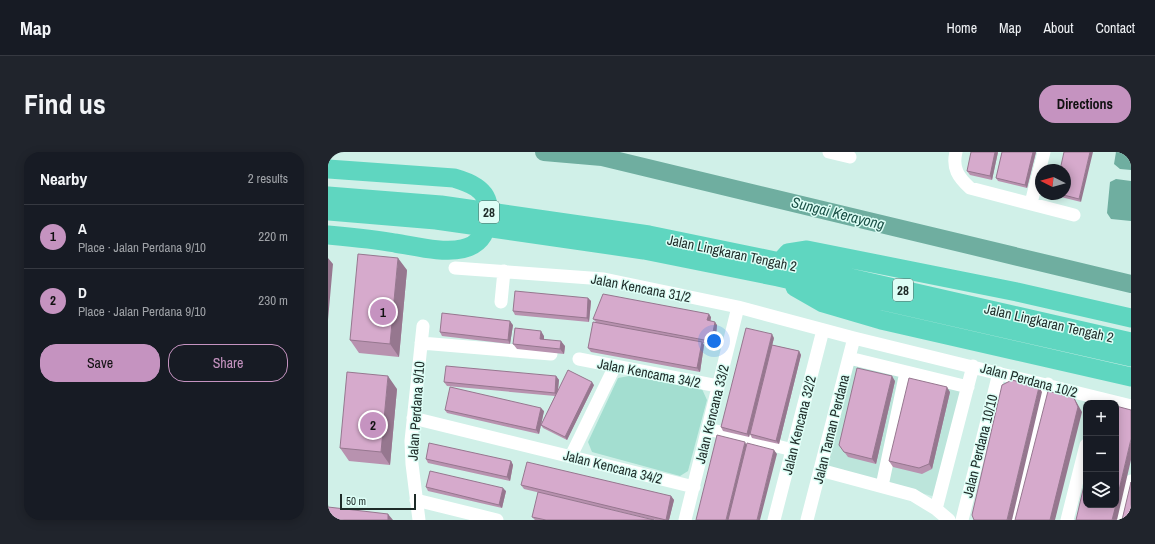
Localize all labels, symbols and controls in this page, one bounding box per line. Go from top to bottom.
text: Map [20,15,51,41]
text: Home [946,19,977,37]
text: Map [999,19,1021,37]
text: About [1043,19,1073,37]
text: Contact [1095,19,1135,37]
text: Find us [24,85,106,123]
button: Directions [1039,85,1131,123]
north arrow [1035,164,1071,200]
text: Nearby [40,167,87,190]
text: 2 results [248,170,288,187]
water label: Sungai Kerayong [789,191,887,235]
road number: 28 [479,201,499,223]
text: A [78,218,87,239]
text: 1 [50,228,56,245]
text: 220 m [258,228,288,245]
street label: Jalan Lingkaran Tengah 2 [666,230,798,276]
text: Place · Jalan Perdana 9/10 [78,239,206,256]
street label: Jalan Kencana 31/2 [589,269,693,307]
road number: 28 [893,279,913,301]
text: D [78,282,87,303]
text: 2 [50,292,56,309]
text: 230 m [258,292,288,309]
pin: 1 [370,297,396,327]
street label: Jalan Lingkaran Tengah 2 [983,299,1115,347]
text: Place · Jalan Perdana 9/10 [78,303,206,320]
your location [704,331,724,351]
button: Save [40,344,160,382]
button: Share [168,344,288,382]
street label: Jalan Kencama 34/2 [596,354,702,392]
street label: Jalan Perdana 10/2 [979,358,1079,402]
street label: Jalan Perdana 9/10 [404,361,428,461]
street label: Jalan Kencana 33/2 [691,363,733,465]
street label: Jalan Taman Perdana [809,372,853,485]
street label: Jalan Kencana 32/2 [778,374,820,476]
street label: Jalan Perdana 10/10 [958,392,1002,500]
map controls [1083,400,1119,508]
button: + [1083,400,1119,436]
pin: 2 [360,410,386,440]
button: − [1083,436,1119,472]
street label: Jalan Kencana 34/2 [562,446,664,488]
button: layers [1083,472,1119,508]
scale bar [340,492,416,511]
text: 50 m [346,494,366,508]

